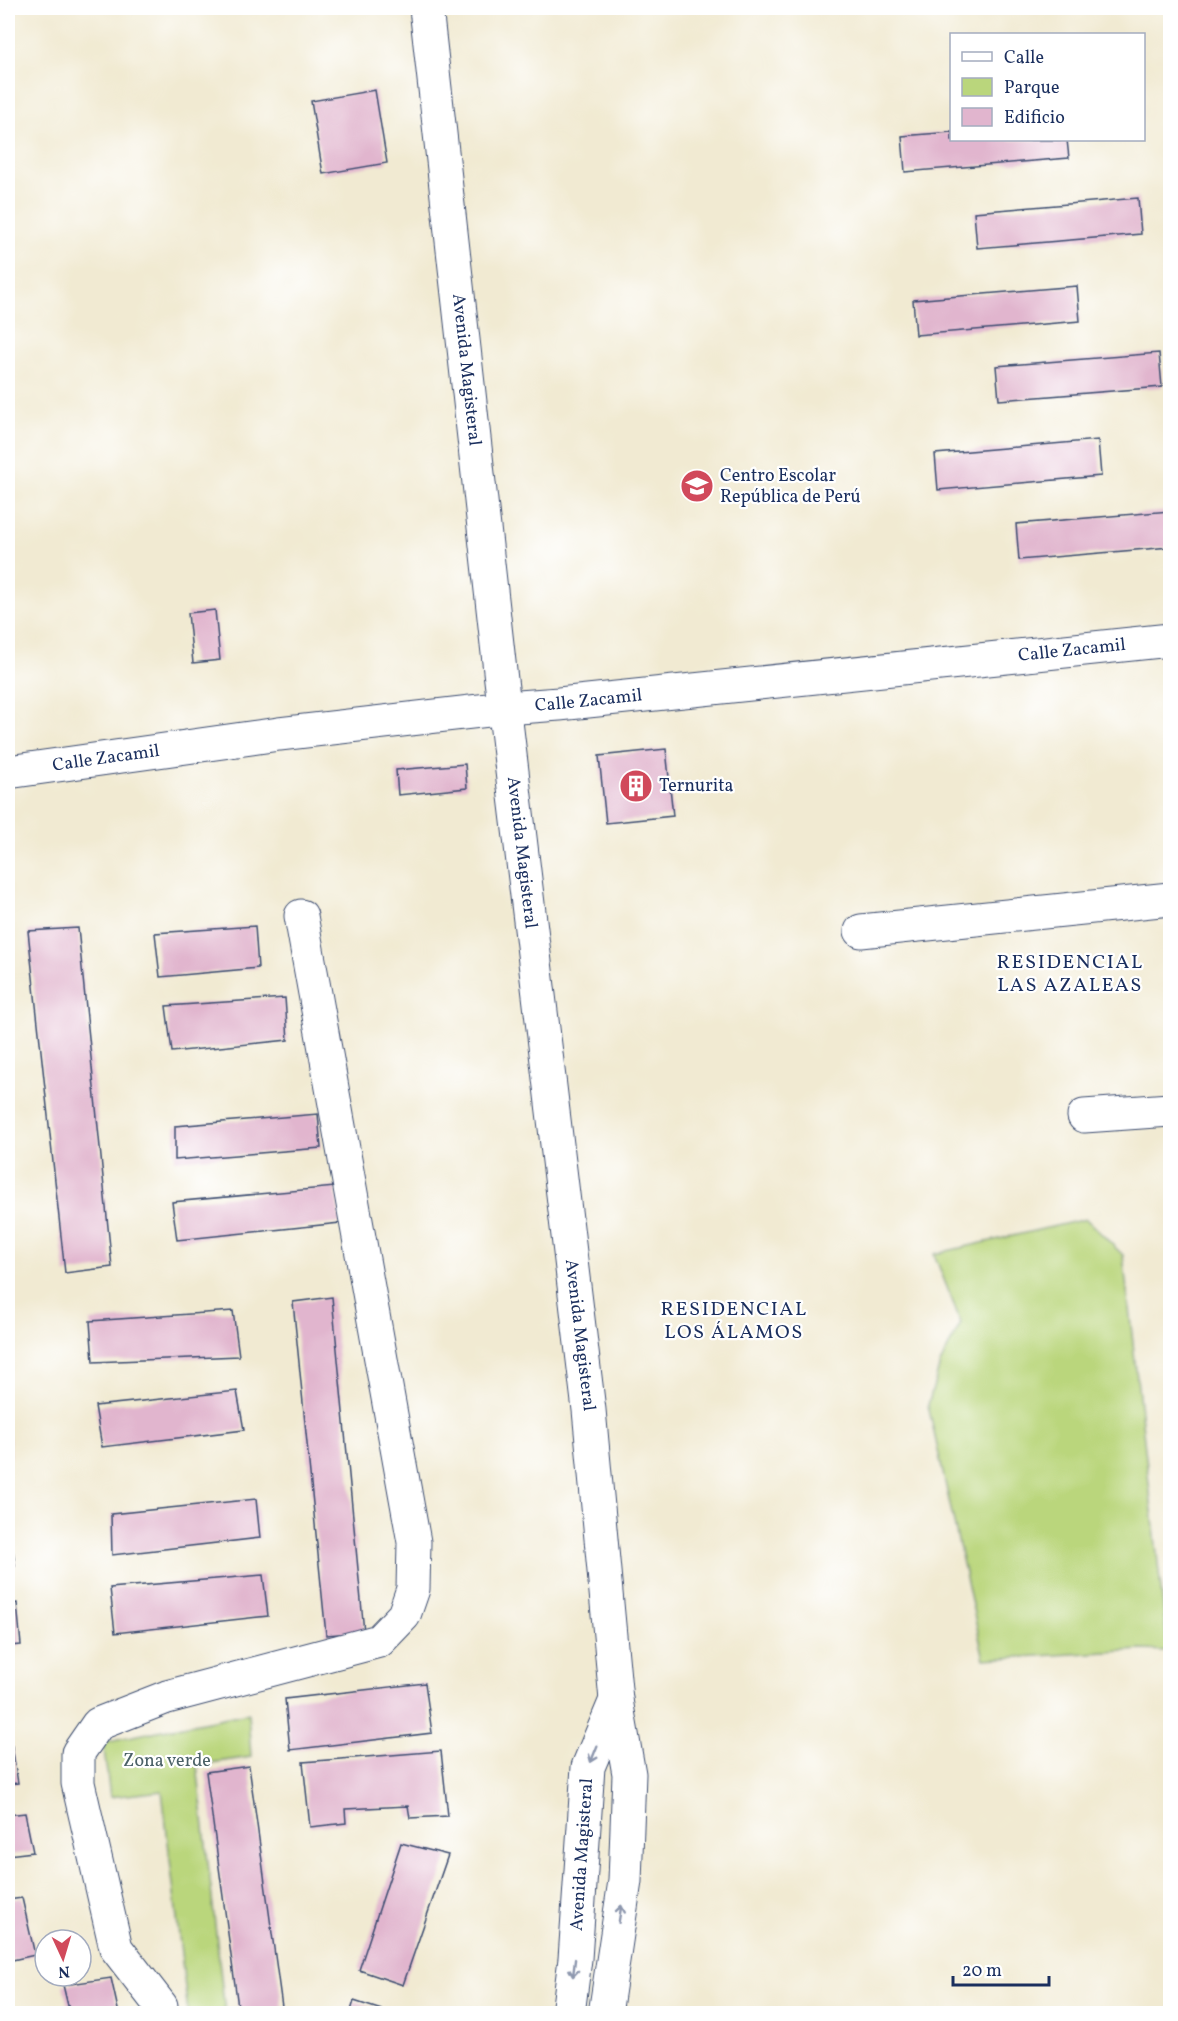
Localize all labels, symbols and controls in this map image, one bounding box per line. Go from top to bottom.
legend [950,33,1145,141]
text: Calle [1004,46,1044,71]
text: Parque [1004,76,1059,101]
text: Edificio [1004,106,1065,131]
street label: Avenida Magisteral [445,292,487,447]
place label: Centro Escolar República de Perú [720,464,861,510]
school or university icon: Centro Escolar República de Perú [679,468,715,504]
street label: Calle Zacamil [1017,632,1127,668]
street label: Calle Zacamil [534,683,643,718]
street label: Calle Zacamil [51,738,161,778]
building icon: Ternurita [618,768,654,804]
place label: Ternurita [659,774,734,799]
street label: Avenida Magisteral [500,775,543,930]
district label: RESIDENCIAL LAS AZALEAS [996,949,1144,1000]
street label: Avenida Magisteral [558,1258,602,1413]
district label: RESIDENCIAL LOS ÁLAMOS [660,1296,808,1347]
one-way arrow [588,1744,599,1762]
park label: Zona verde [123,1749,211,1774]
street label: Avenida Magisteral [564,1777,600,1932]
one-way arrow [615,1905,626,1925]
north arrow [33,1928,93,1988]
scale bar [953,1949,1049,1987]
one-way arrow [568,1958,579,1977]
text: 20 m [962,1959,1002,1984]
text: N [57,1960,70,1982]

